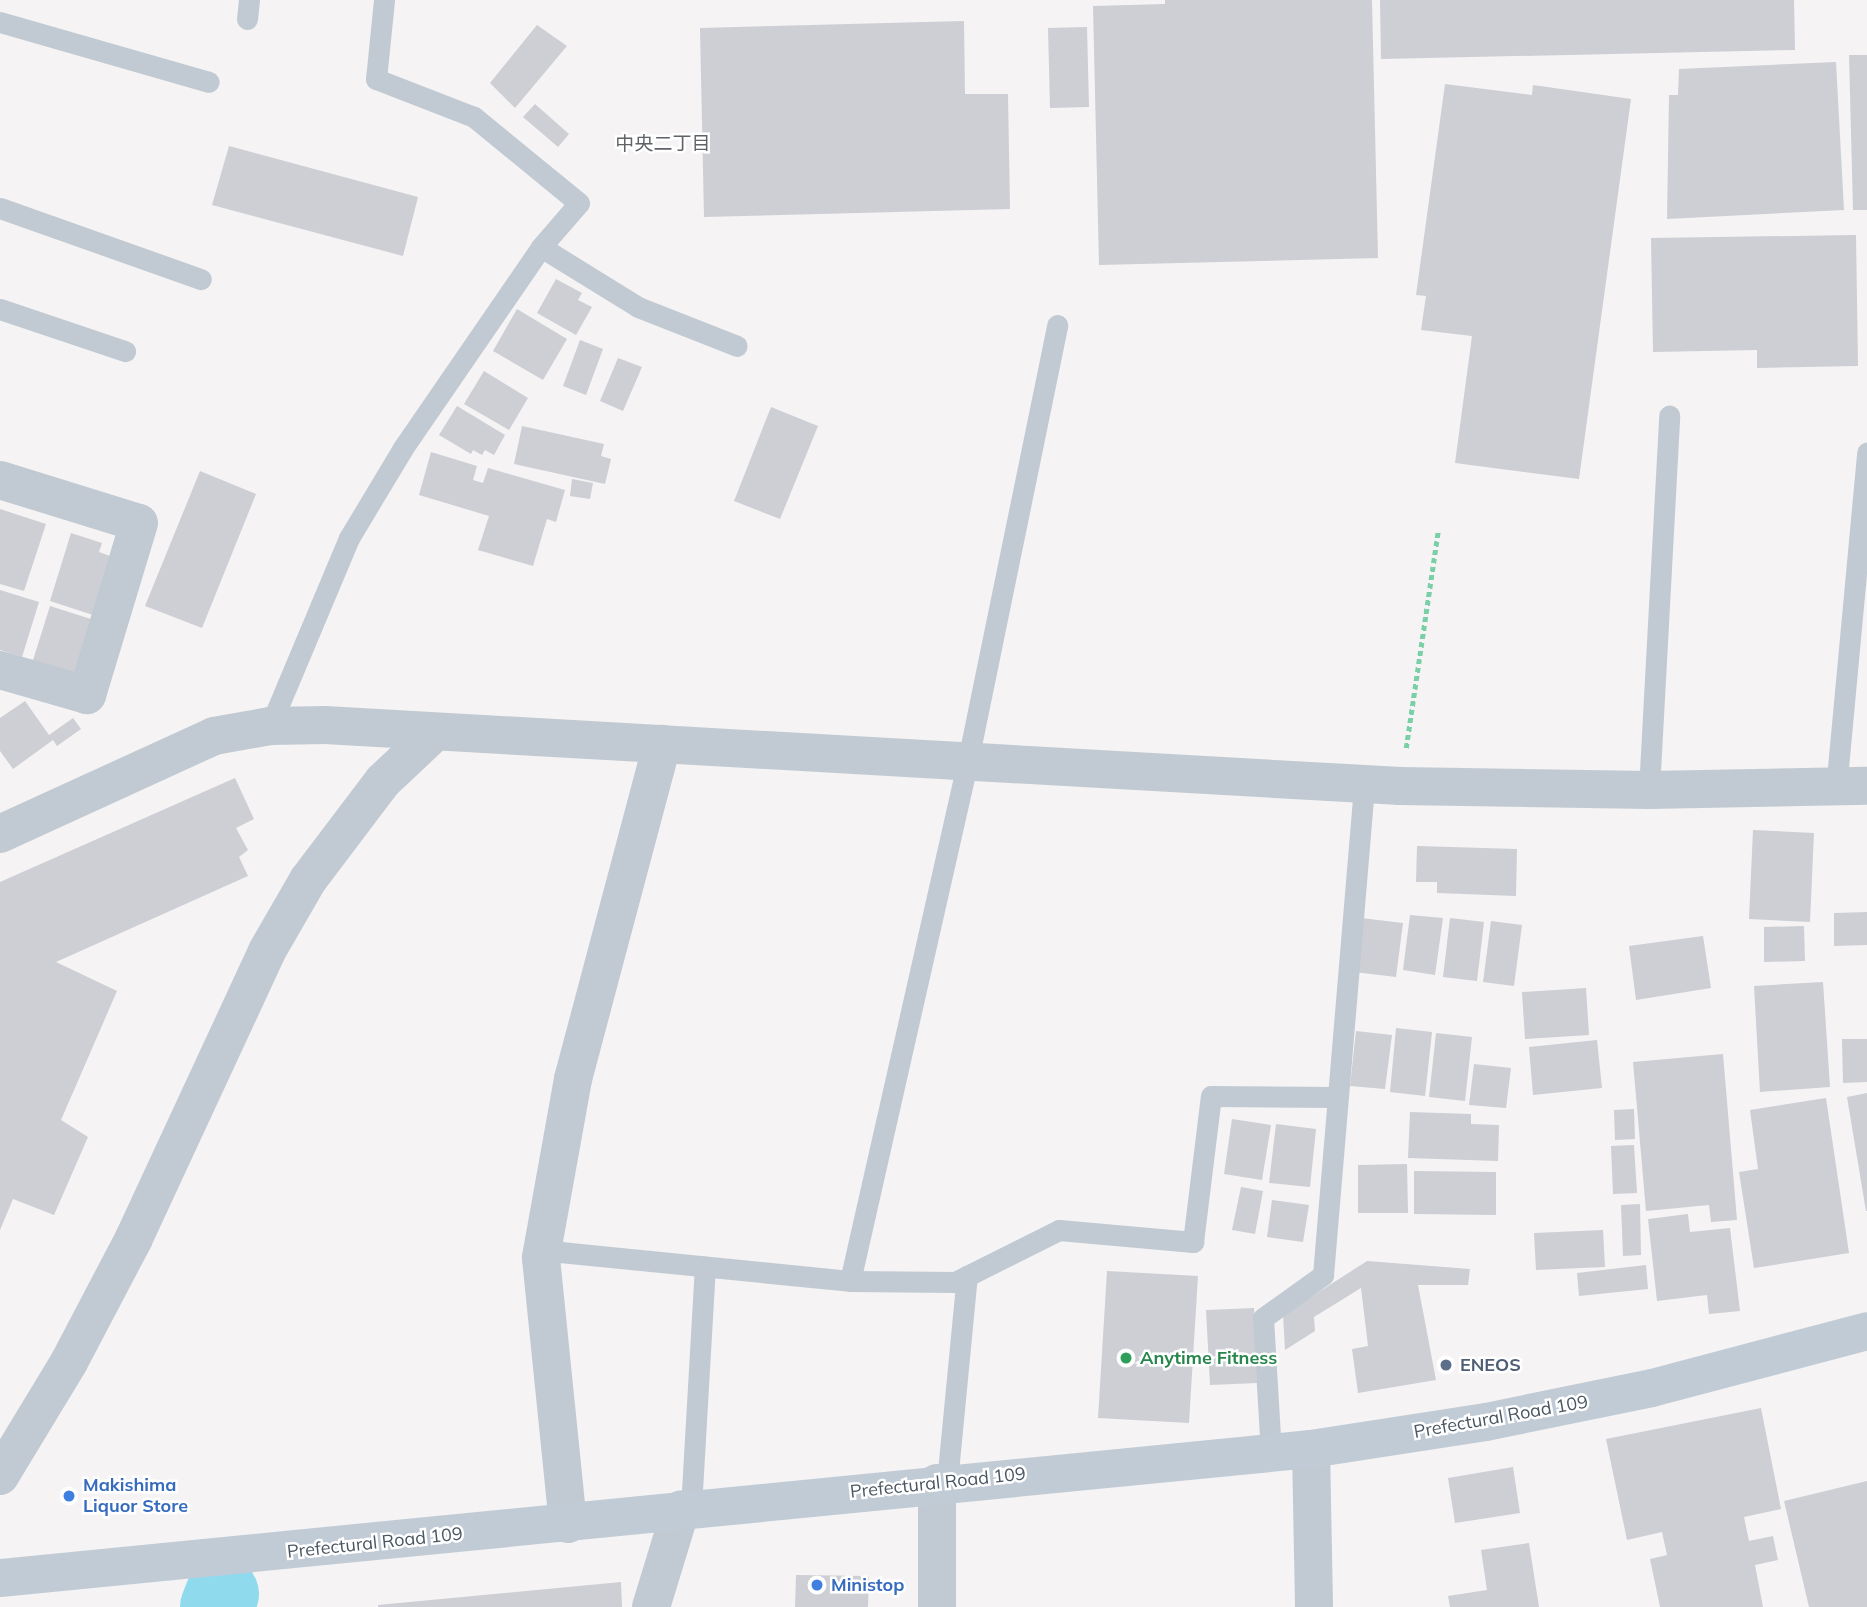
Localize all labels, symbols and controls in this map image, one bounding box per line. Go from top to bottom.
district label: 中央二丁目 [616,133,710,155]
place label: Anytime Fitness [1140,1347,1277,1369]
marker: Anytime Fitness [1118,1350,1134,1366]
place label: ENEOS [1460,1354,1521,1376]
marker: ENEOS [1438,1357,1454,1373]
street label: Prefectural Road 109 [1412,1391,1590,1443]
street label: Prefectural Road 109 [849,1463,1027,1503]
place label: Makishima Liquor Store [83,1475,188,1518]
marker: Makishima Liquor Store [61,1488,77,1504]
street label: Prefectural Road 109 [286,1523,464,1563]
place label: Ministop [831,1574,904,1596]
marker: Ministop [809,1577,825,1593]

